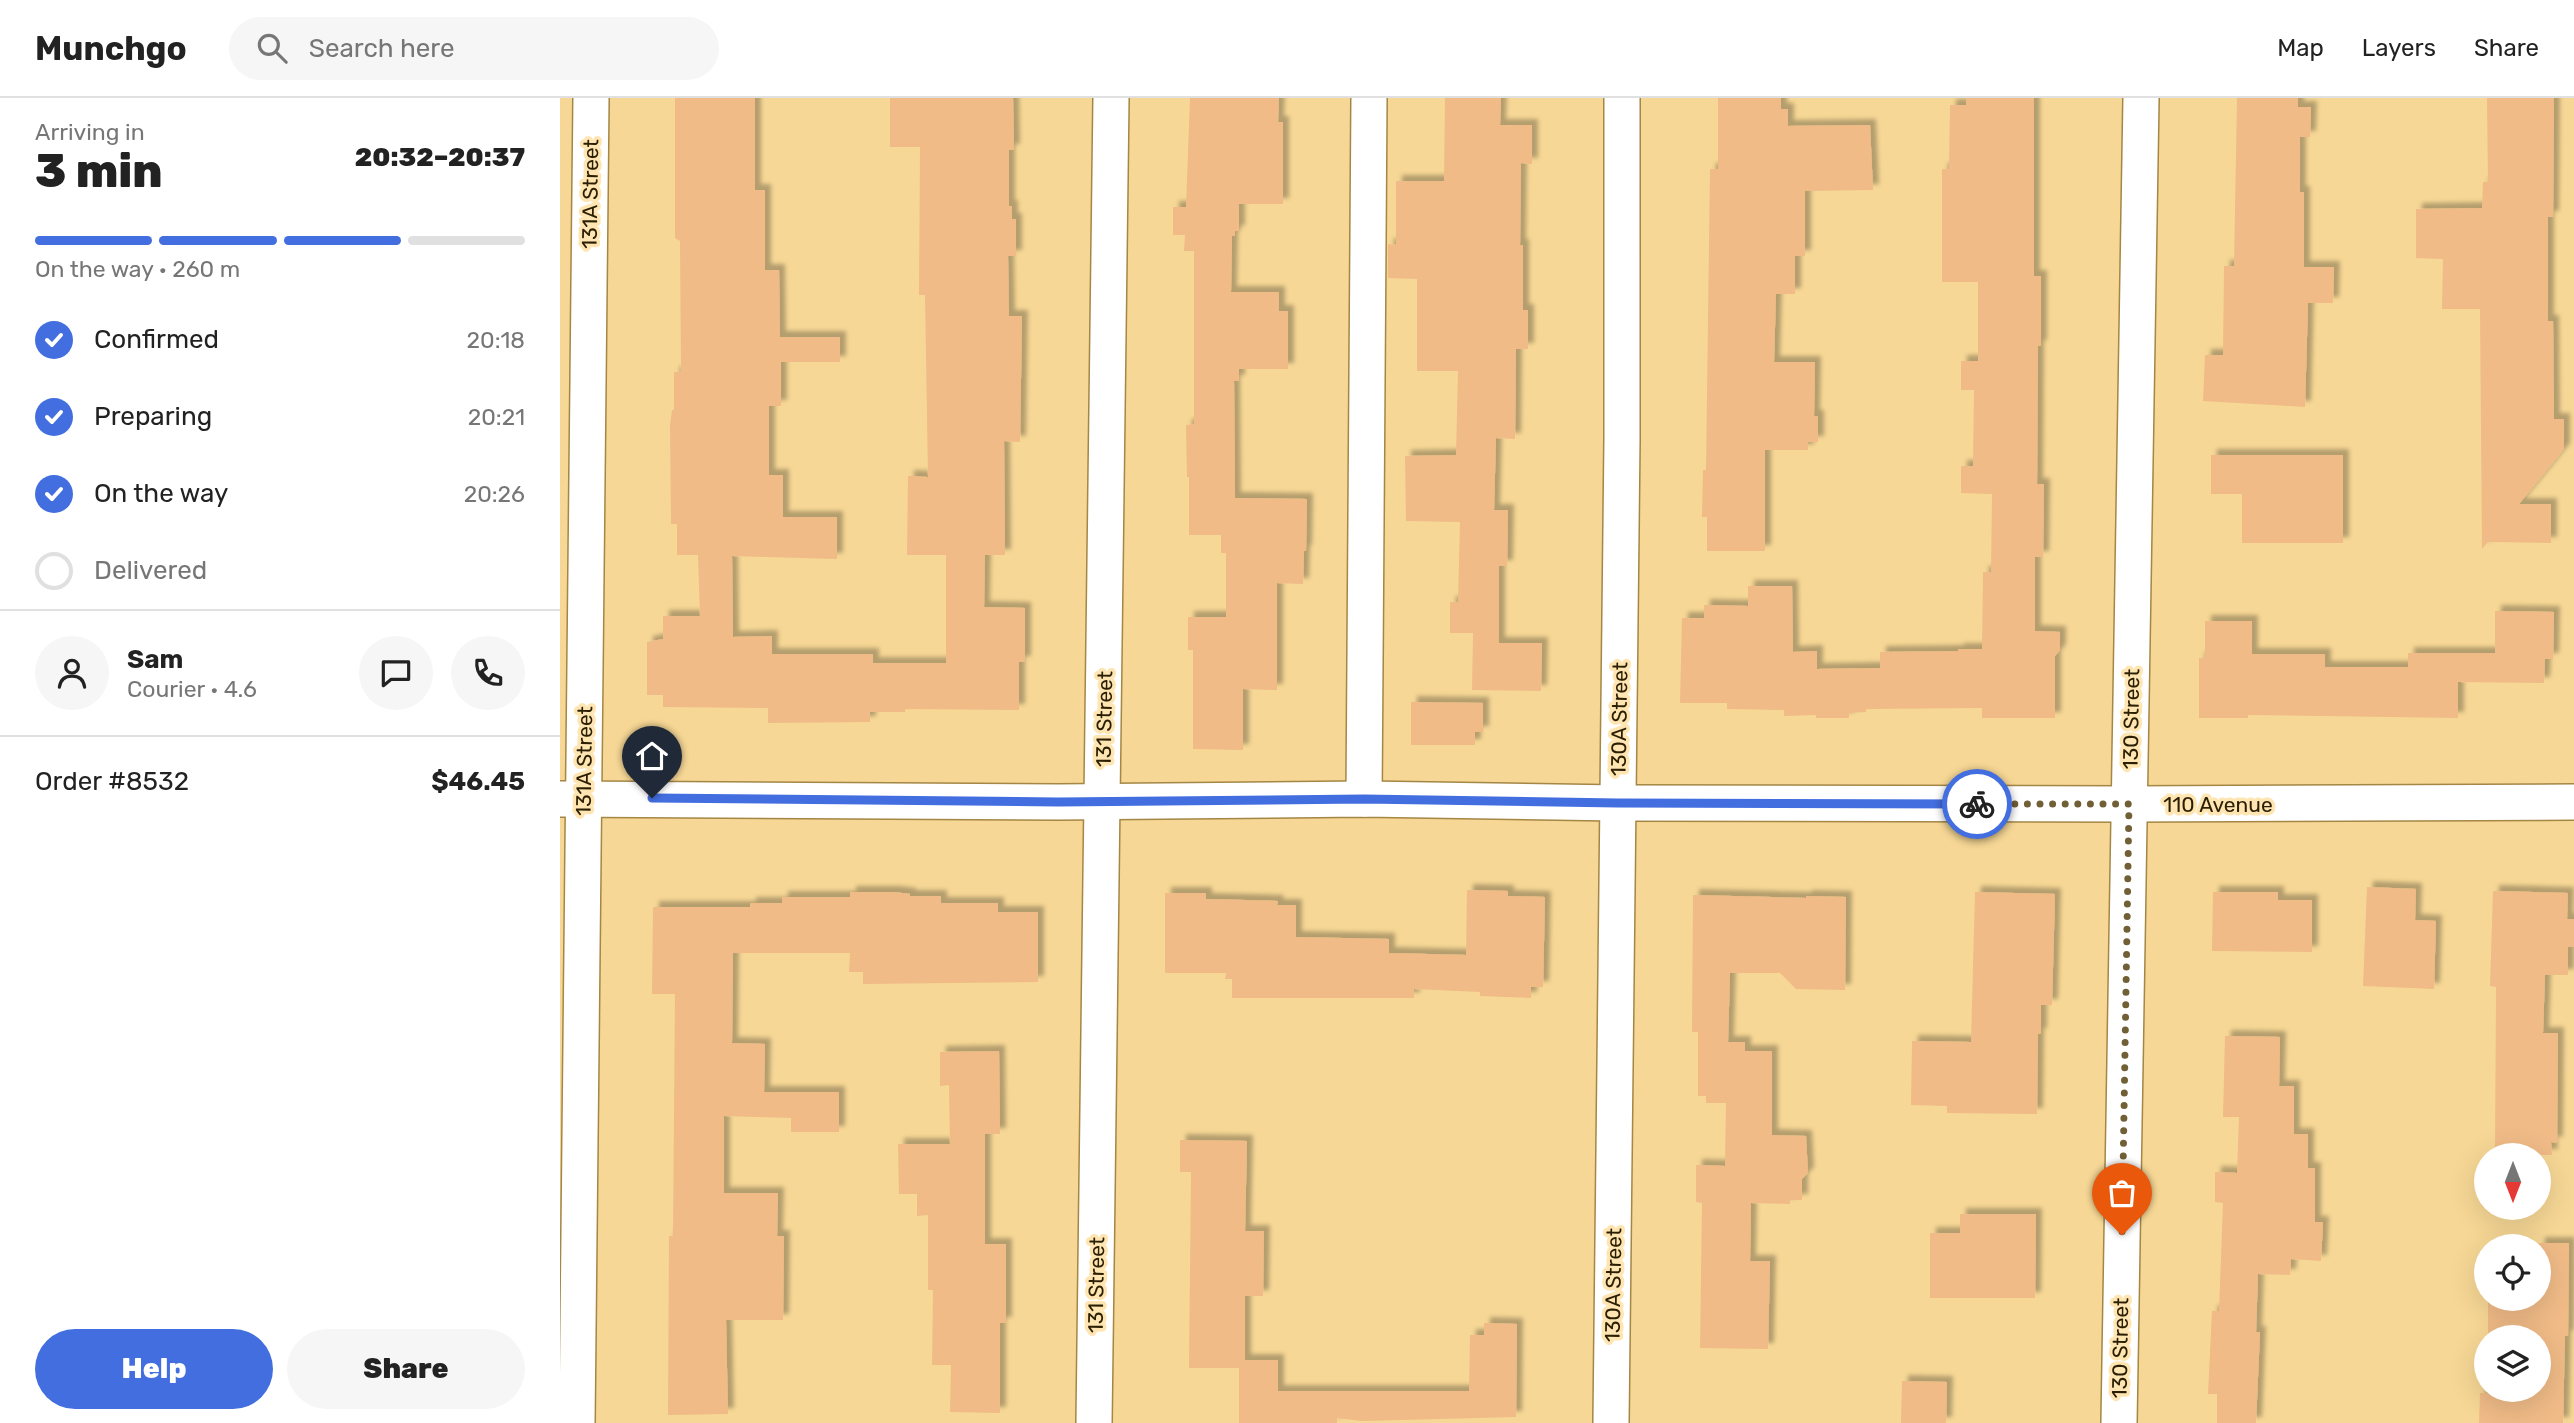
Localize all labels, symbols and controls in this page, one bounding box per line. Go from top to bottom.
search box [229,17,719,80]
text: Munchgo [35,29,187,68]
icon: search [253,29,291,67]
text: Search here [309,33,455,64]
text: Map [2277,34,2324,62]
text: Layers [2362,34,2436,62]
text: Share [2474,34,2539,62]
text: Arriving in [35,118,145,146]
street label: 131A Street [577,139,603,249]
text: 20:32–20:37 [355,142,525,173]
text: 3 min [35,144,163,199]
text: On the way · 260 m [35,255,240,283]
icon: check [35,321,73,359]
text: Confirmed [94,324,219,355]
text: 20:18 [467,326,525,354]
icon: check [35,398,73,436]
text: Preparing [94,401,212,432]
text: 20:21 [468,403,525,431]
icon: check [35,475,73,513]
text: On the way [94,478,228,509]
text: 20:26 [464,480,525,508]
text: Delivered [94,555,207,586]
button: person [35,636,109,710]
button: chat [359,636,433,710]
button: phone [451,636,525,710]
text: Sam [127,644,183,675]
street label: 130A Street [1606,662,1632,776]
street label: 130 Street [2118,668,2144,770]
street label: 131 Street [1091,671,1117,767]
text: Courier · 4.6 [127,675,257,703]
street label: 131A Street [571,706,597,816]
pin [622,726,682,798]
icon: home [633,737,671,775]
text: Order #8532 [35,766,189,797]
text: $46.45 [431,766,525,797]
courier [1942,769,2012,839]
icon: bike [1958,785,1996,823]
street label: 110 Avenue [2163,792,2273,817]
north arrow [2474,1143,2552,1220]
map controls [2474,1143,2551,1402]
pin [2092,1163,2152,1235]
icon: bag [2103,1174,2141,1212]
street label: 130A Street [1600,1228,1626,1342]
button: locate [2474,1234,2551,1311]
street label: 131 Street [1083,1237,1109,1333]
street label: 130 Street [2107,1297,2133,1399]
button: layers [2474,1325,2551,1402]
button: Help [35,1329,273,1409]
button: Share [287,1329,525,1409]

